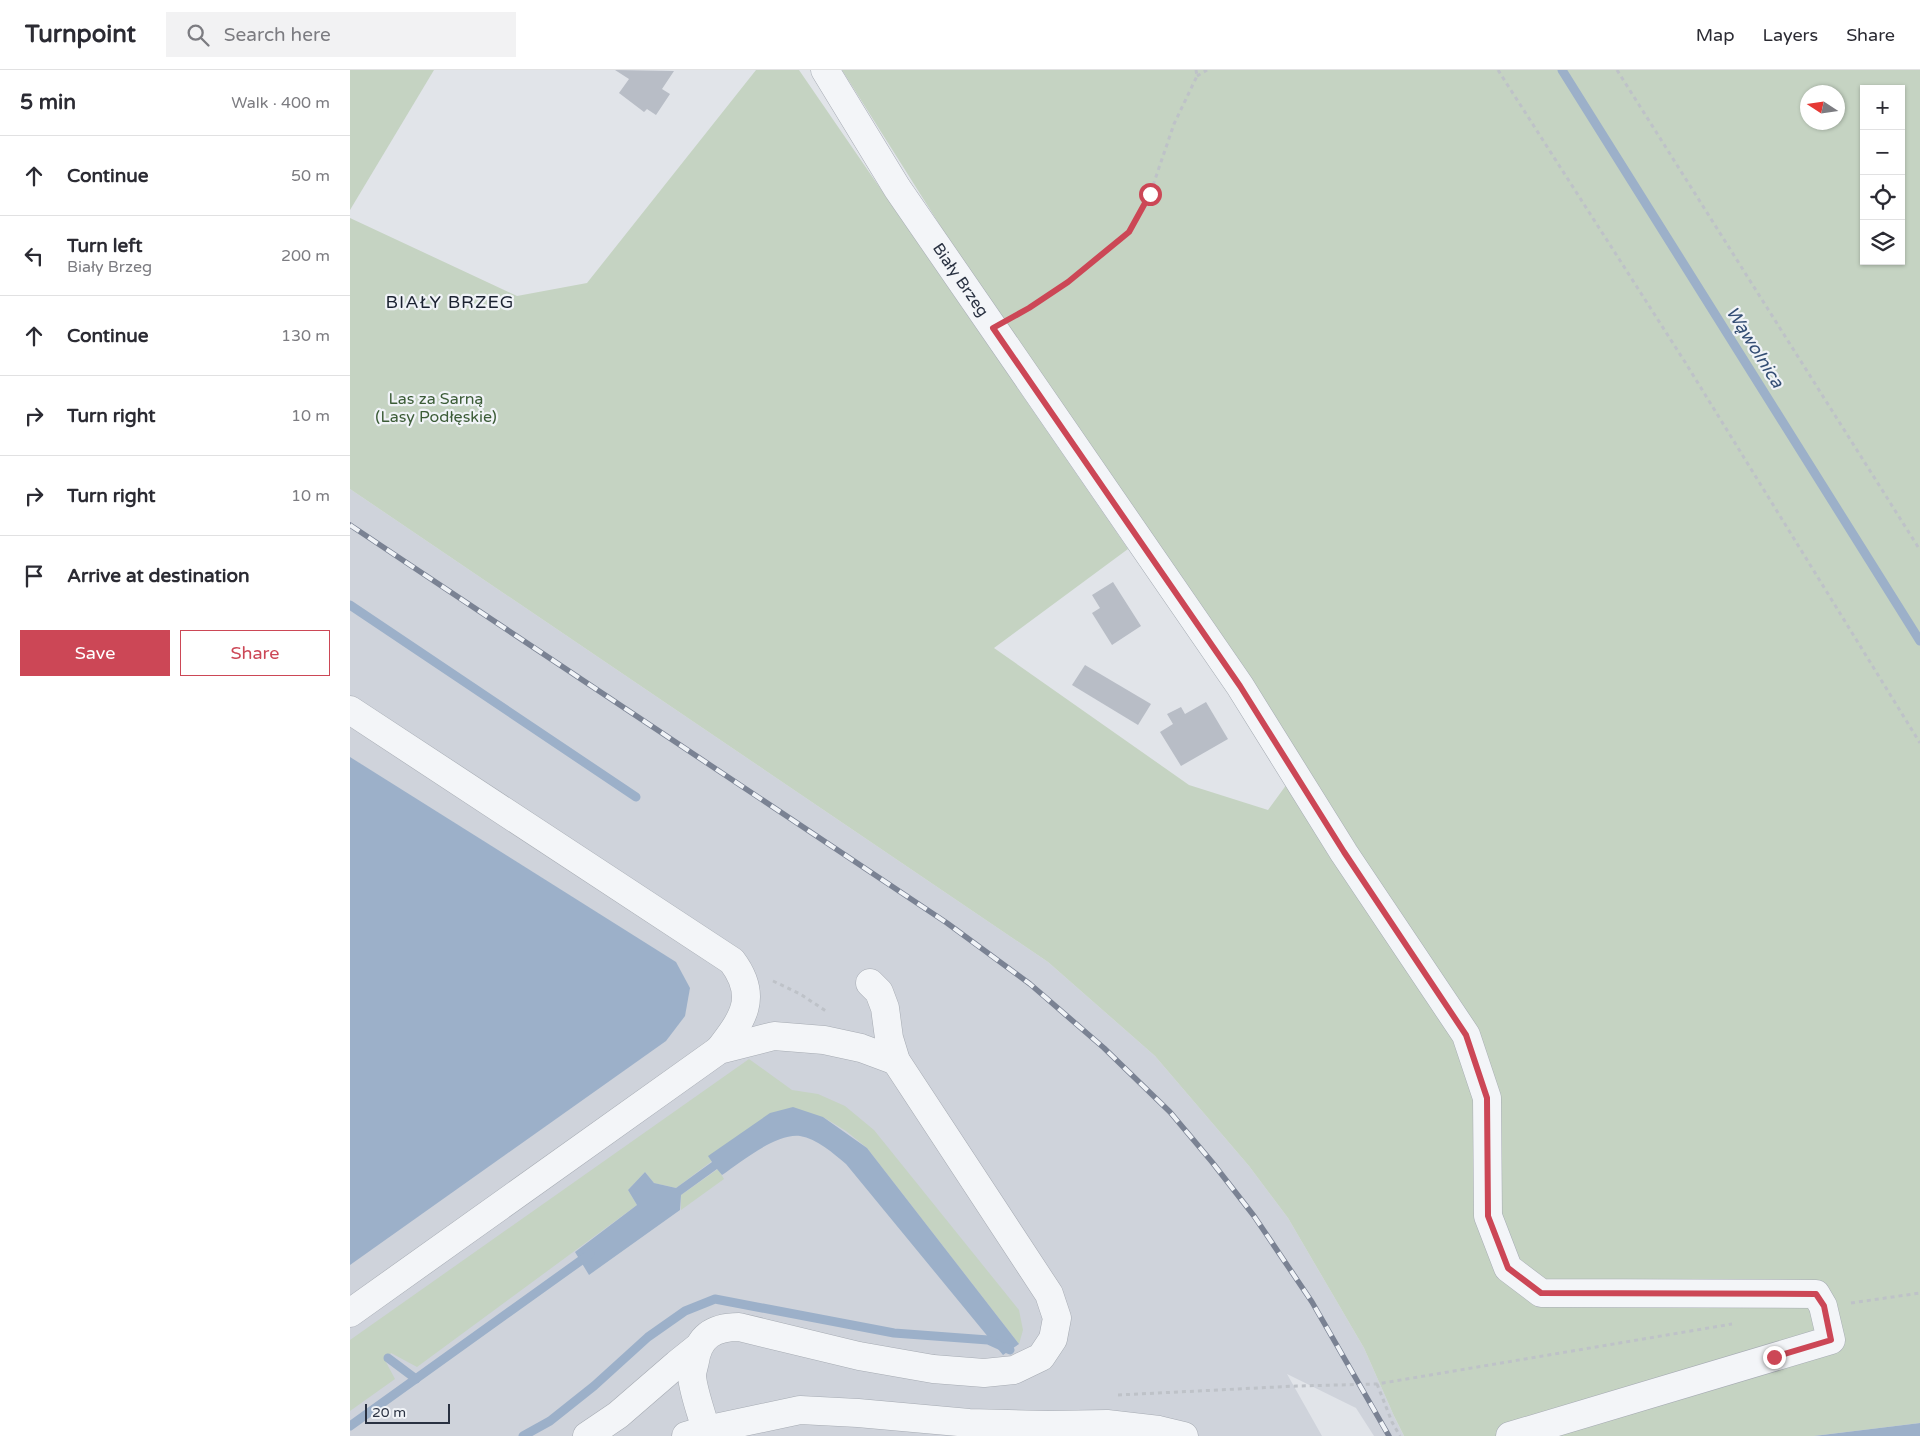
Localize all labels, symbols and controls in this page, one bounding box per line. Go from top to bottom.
search box [166,12,516,57]
text: Turnpoint [25,20,136,49]
icon: search [184,21,212,49]
text: Search here [224,24,331,46]
text: Map [1696,24,1735,46]
text: Layers [1763,24,1818,46]
text: Share [1846,24,1895,46]
north arrow [1800,85,1845,130]
map controls [1860,85,1905,265]
button: + [1860,85,1905,130]
text: 5 min [20,90,76,115]
text: Walk · 400 m [231,93,330,113]
button: − [1860,130,1905,175]
icon: ahead [20,162,48,190]
text: Continue [67,165,149,187]
text: 50 m [291,166,330,186]
button: locate [1860,175,1905,220]
route start [1139,183,1162,206]
button: layers [1860,220,1905,265]
text: Turn left [67,235,143,257]
street label: Biały Brzeg [928,239,993,321]
icon: left [20,242,48,270]
text: 200 m [281,246,330,266]
text: Biały Brzeg [67,257,152,277]
district label: BIAŁY BRZEG [386,291,514,313]
water label: Wąwolnica [1721,302,1789,393]
icon: ahead [20,322,48,350]
text: Continue [67,325,149,347]
text: 130 m [281,326,330,346]
park label: Las za Sarną (Lasy Podłęskie) [375,389,497,427]
icon: right [20,402,48,430]
text: Turn right [67,405,155,427]
text: 10 m [291,406,330,426]
icon: right [20,482,48,510]
text: Turn right [67,485,155,507]
text: 10 m [291,486,330,506]
icon: arrive [20,562,48,590]
text: Arrive at destination [67,565,250,587]
button: Save [20,630,170,676]
button: Share [180,630,330,676]
route end [1763,1346,1786,1369]
scale bar [365,1401,450,1424]
text: 20 m [372,1404,406,1421]

